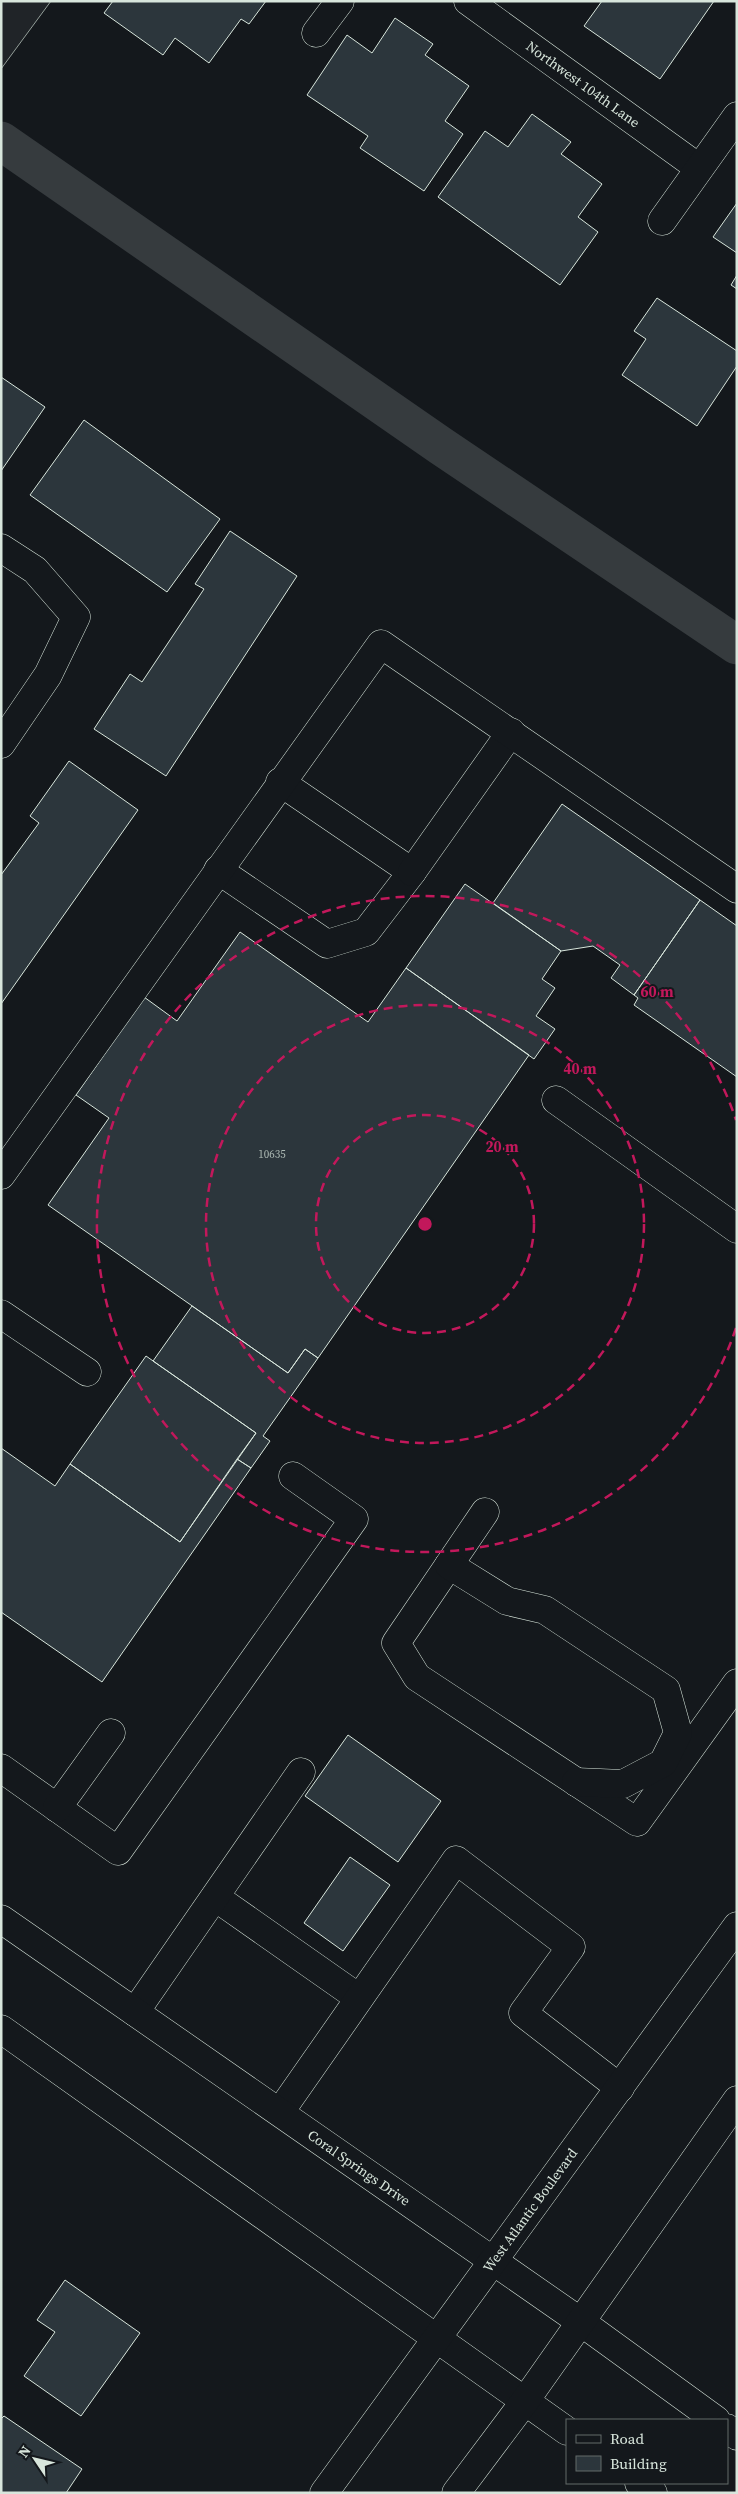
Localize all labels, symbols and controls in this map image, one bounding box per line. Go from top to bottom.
street label: Northwest 104th Lane [522,36,644,132]
text: 60 m [640,981,674,1002]
text: 40 m [563,1058,597,1079]
text: 20 m [485,1136,519,1157]
house number: 10635 [258,1147,286,1162]
centre of rings [416,1215,434,1233]
street label: Coral Springs Drive [304,2125,414,2211]
street label: West Atlantic Boulevard [478,2144,582,2276]
legend [566,2419,728,2484]
text: Road [610,2428,644,2449]
north arrow [10,2434,60,2484]
text: N [13,2442,35,2461]
text: Building [610,2453,667,2474]

